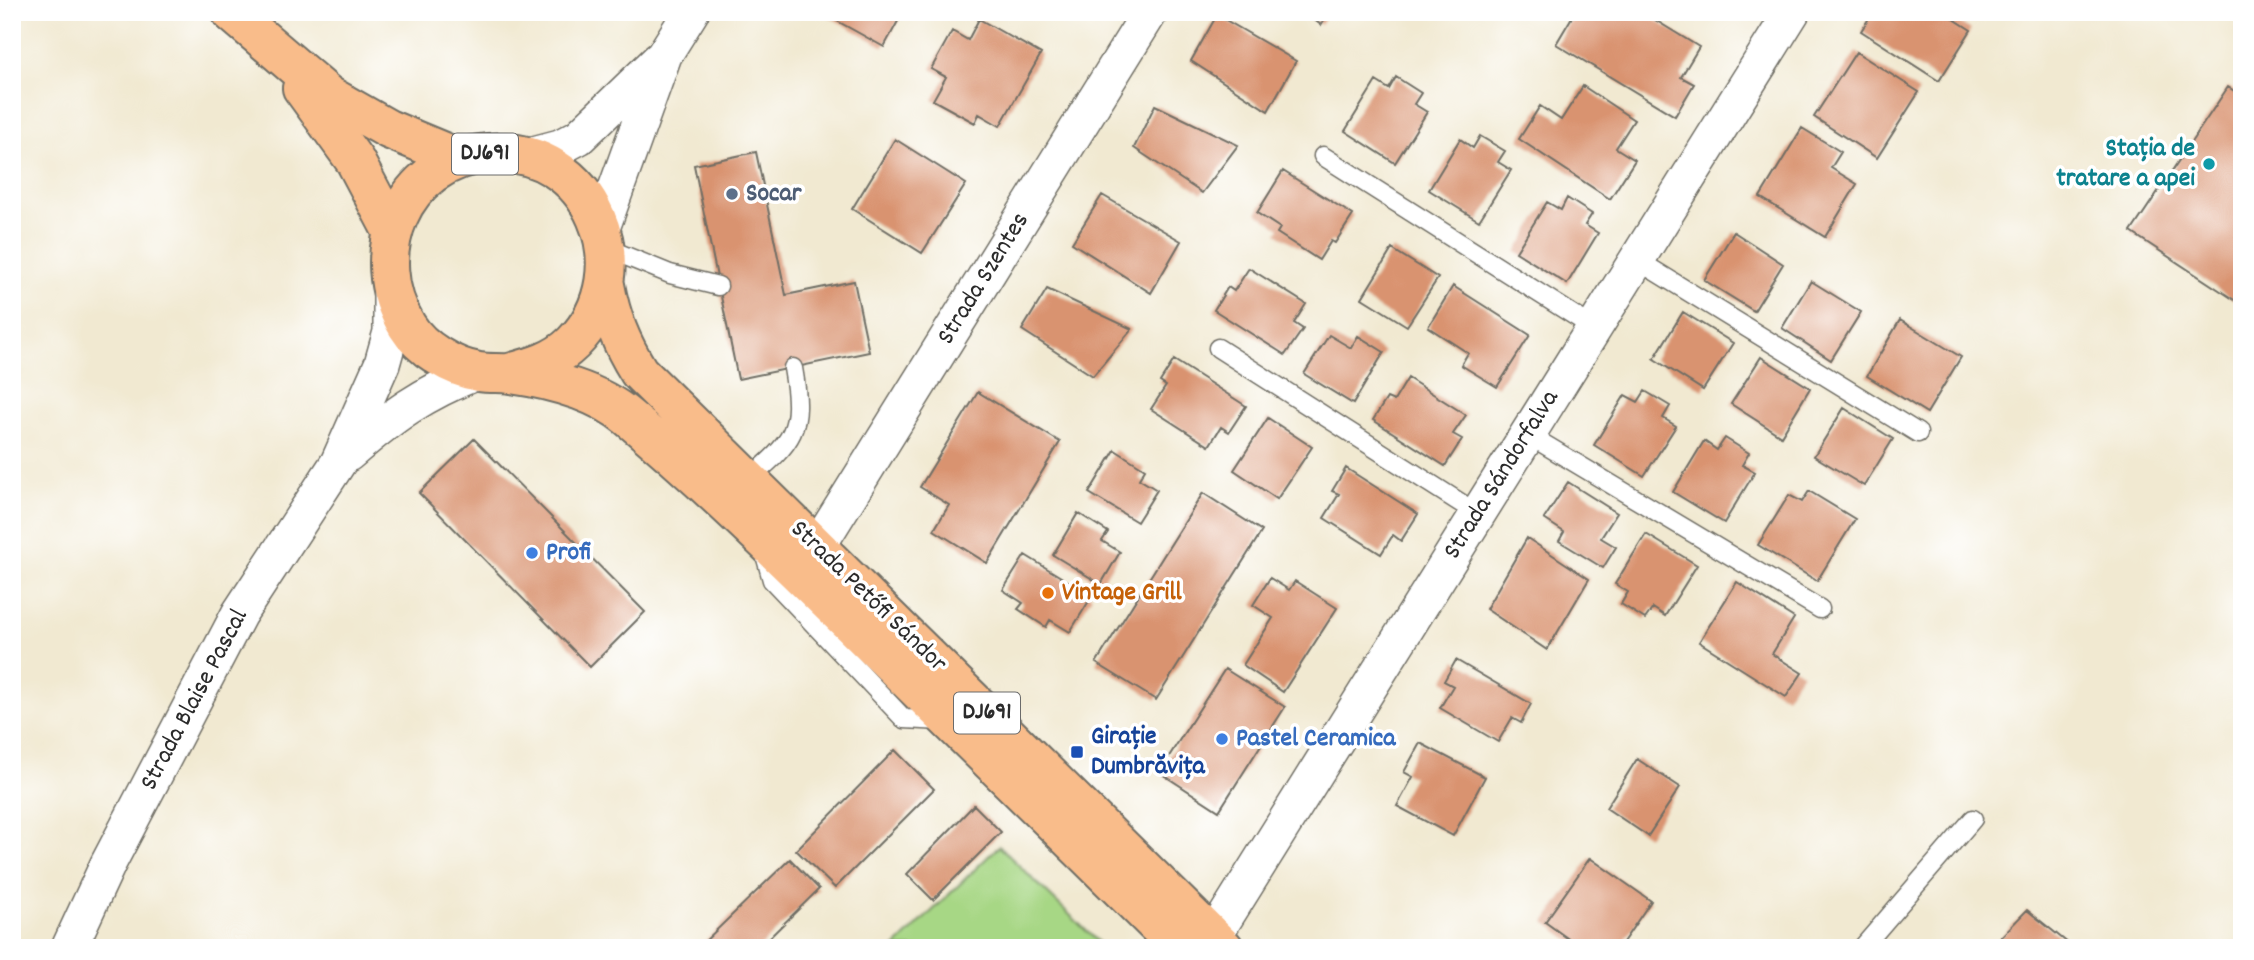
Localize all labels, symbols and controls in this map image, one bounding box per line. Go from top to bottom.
place label: Stația de tratare a apei [2056,131,2195,198]
road number: DJ691 [452,134,518,174]
marker: Stația de tratare a apei [2201,156,2217,172]
place label: Socar [746,176,802,213]
marker: Socar [724,186,740,202]
street label: Strada Szentes [929,206,1039,352]
street label: Strada Sándorfalva [1435,382,1569,567]
street label: Strada Petőfi Sándor [781,512,955,682]
place label: Profi [546,535,591,572]
marker: Profi [524,545,540,561]
place label: Vintage Grill [1062,575,1183,612]
marker: Vintage Grill [1040,585,1056,601]
street label: Strada Blaise Pascal [132,603,258,797]
road number: DJ691 [954,692,1020,734]
place label: Girație Dumbrăvița [1091,719,1206,786]
place label: Pastel Ceramica [1236,721,1396,758]
marker: Pastel Ceramica [1214,731,1230,747]
marker: Girație Dumbrăvița [1069,744,1085,760]

